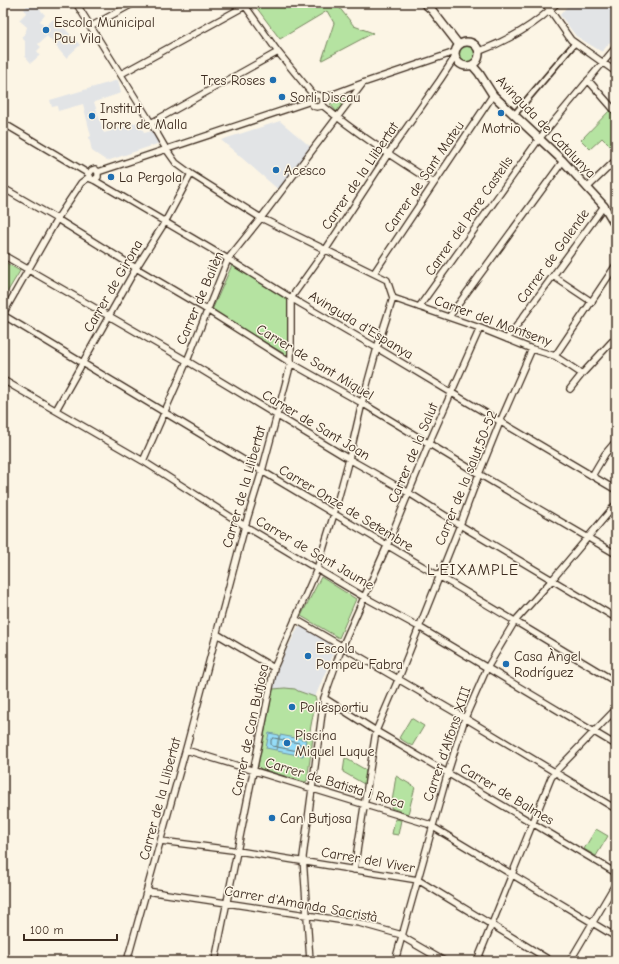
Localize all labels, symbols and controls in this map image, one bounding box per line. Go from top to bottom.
place label: Escola Municipal Pau Vila [54,14,155,47]
marker: Escola Municipal Pau Vila [41,25,51,35]
place label: Tres Roses [201,72,265,89]
street label: Avinguda de Catalunya [493,72,599,182]
marker: Tres Roses [268,75,278,85]
place label: Sorli Discau [290,89,361,106]
marker: Sorli Discau [277,92,287,102]
place label: Institut Torre de Malla [100,100,187,133]
marker: Motrio [496,108,506,118]
marker: Institut Torre de Malla [87,111,97,121]
street label: Carrer de la Llibertat [318,118,403,233]
street label: Carrer de Sant Mateu [380,118,468,236]
place label: Motrio [481,120,521,137]
street label: Carrer del Pare Castells [421,153,517,279]
place label: Acesco [284,162,326,179]
marker: Acesco [271,165,281,175]
place label: La Pergola [119,169,182,186]
marker: La Pergola [106,172,116,182]
street label: Carrer de Galende [513,205,593,307]
street label: Carrer de Girona [80,237,146,335]
street label: Carrer de Bailèn [173,249,227,347]
street label: Avinguda d'Espanya [306,287,416,363]
street label: Carrer del Montseny [432,292,555,350]
street label: Carrer de Sant Miquel [253,320,377,404]
street label: Carrer de Sant Joan [259,386,373,464]
street label: Carrer de la Salut [384,399,442,506]
street label: Carrer de la salut,50-52 [431,408,501,548]
street label: Carrer de la Llibertat [218,423,270,550]
street label: Carrer Onze de Setembre [276,461,416,555]
street label: Carrer de Sant Jaume [253,512,377,594]
district label: L'EIXAMPLE [427,561,519,579]
place label: Escola Pompeu Fabra [316,640,403,673]
place label: Casa Àngel Rodríguez [514,648,581,681]
marker: Escola Pompeu Fabra [303,651,313,661]
marker: Casa Àngel Rodríguez [501,659,511,669]
street label: Carrer de Can Butjosa [228,662,272,798]
street label: Carrer d'Alfons XIII [419,684,475,804]
place label: Poliesportiu [300,699,368,716]
marker: Poliesportiu [287,702,297,712]
place label: Piscina Miquel Luque [295,727,374,760]
street label: Carrer de la Llibertat [135,735,185,862]
marker: Piscina Miquel Luque [282,738,292,748]
street label: Carrer de Batista i Roca [263,754,407,812]
street label: Carrer de Balmes [457,759,557,829]
place label: Can Butjosa [280,810,352,827]
marker: Can Butjosa [267,813,277,823]
street label: Carrer del Viver [320,843,417,877]
street label: Carrer d'Amanda Sacristà [223,882,379,926]
scale bar [24,916,117,942]
text: 100 m [30,923,63,937]

